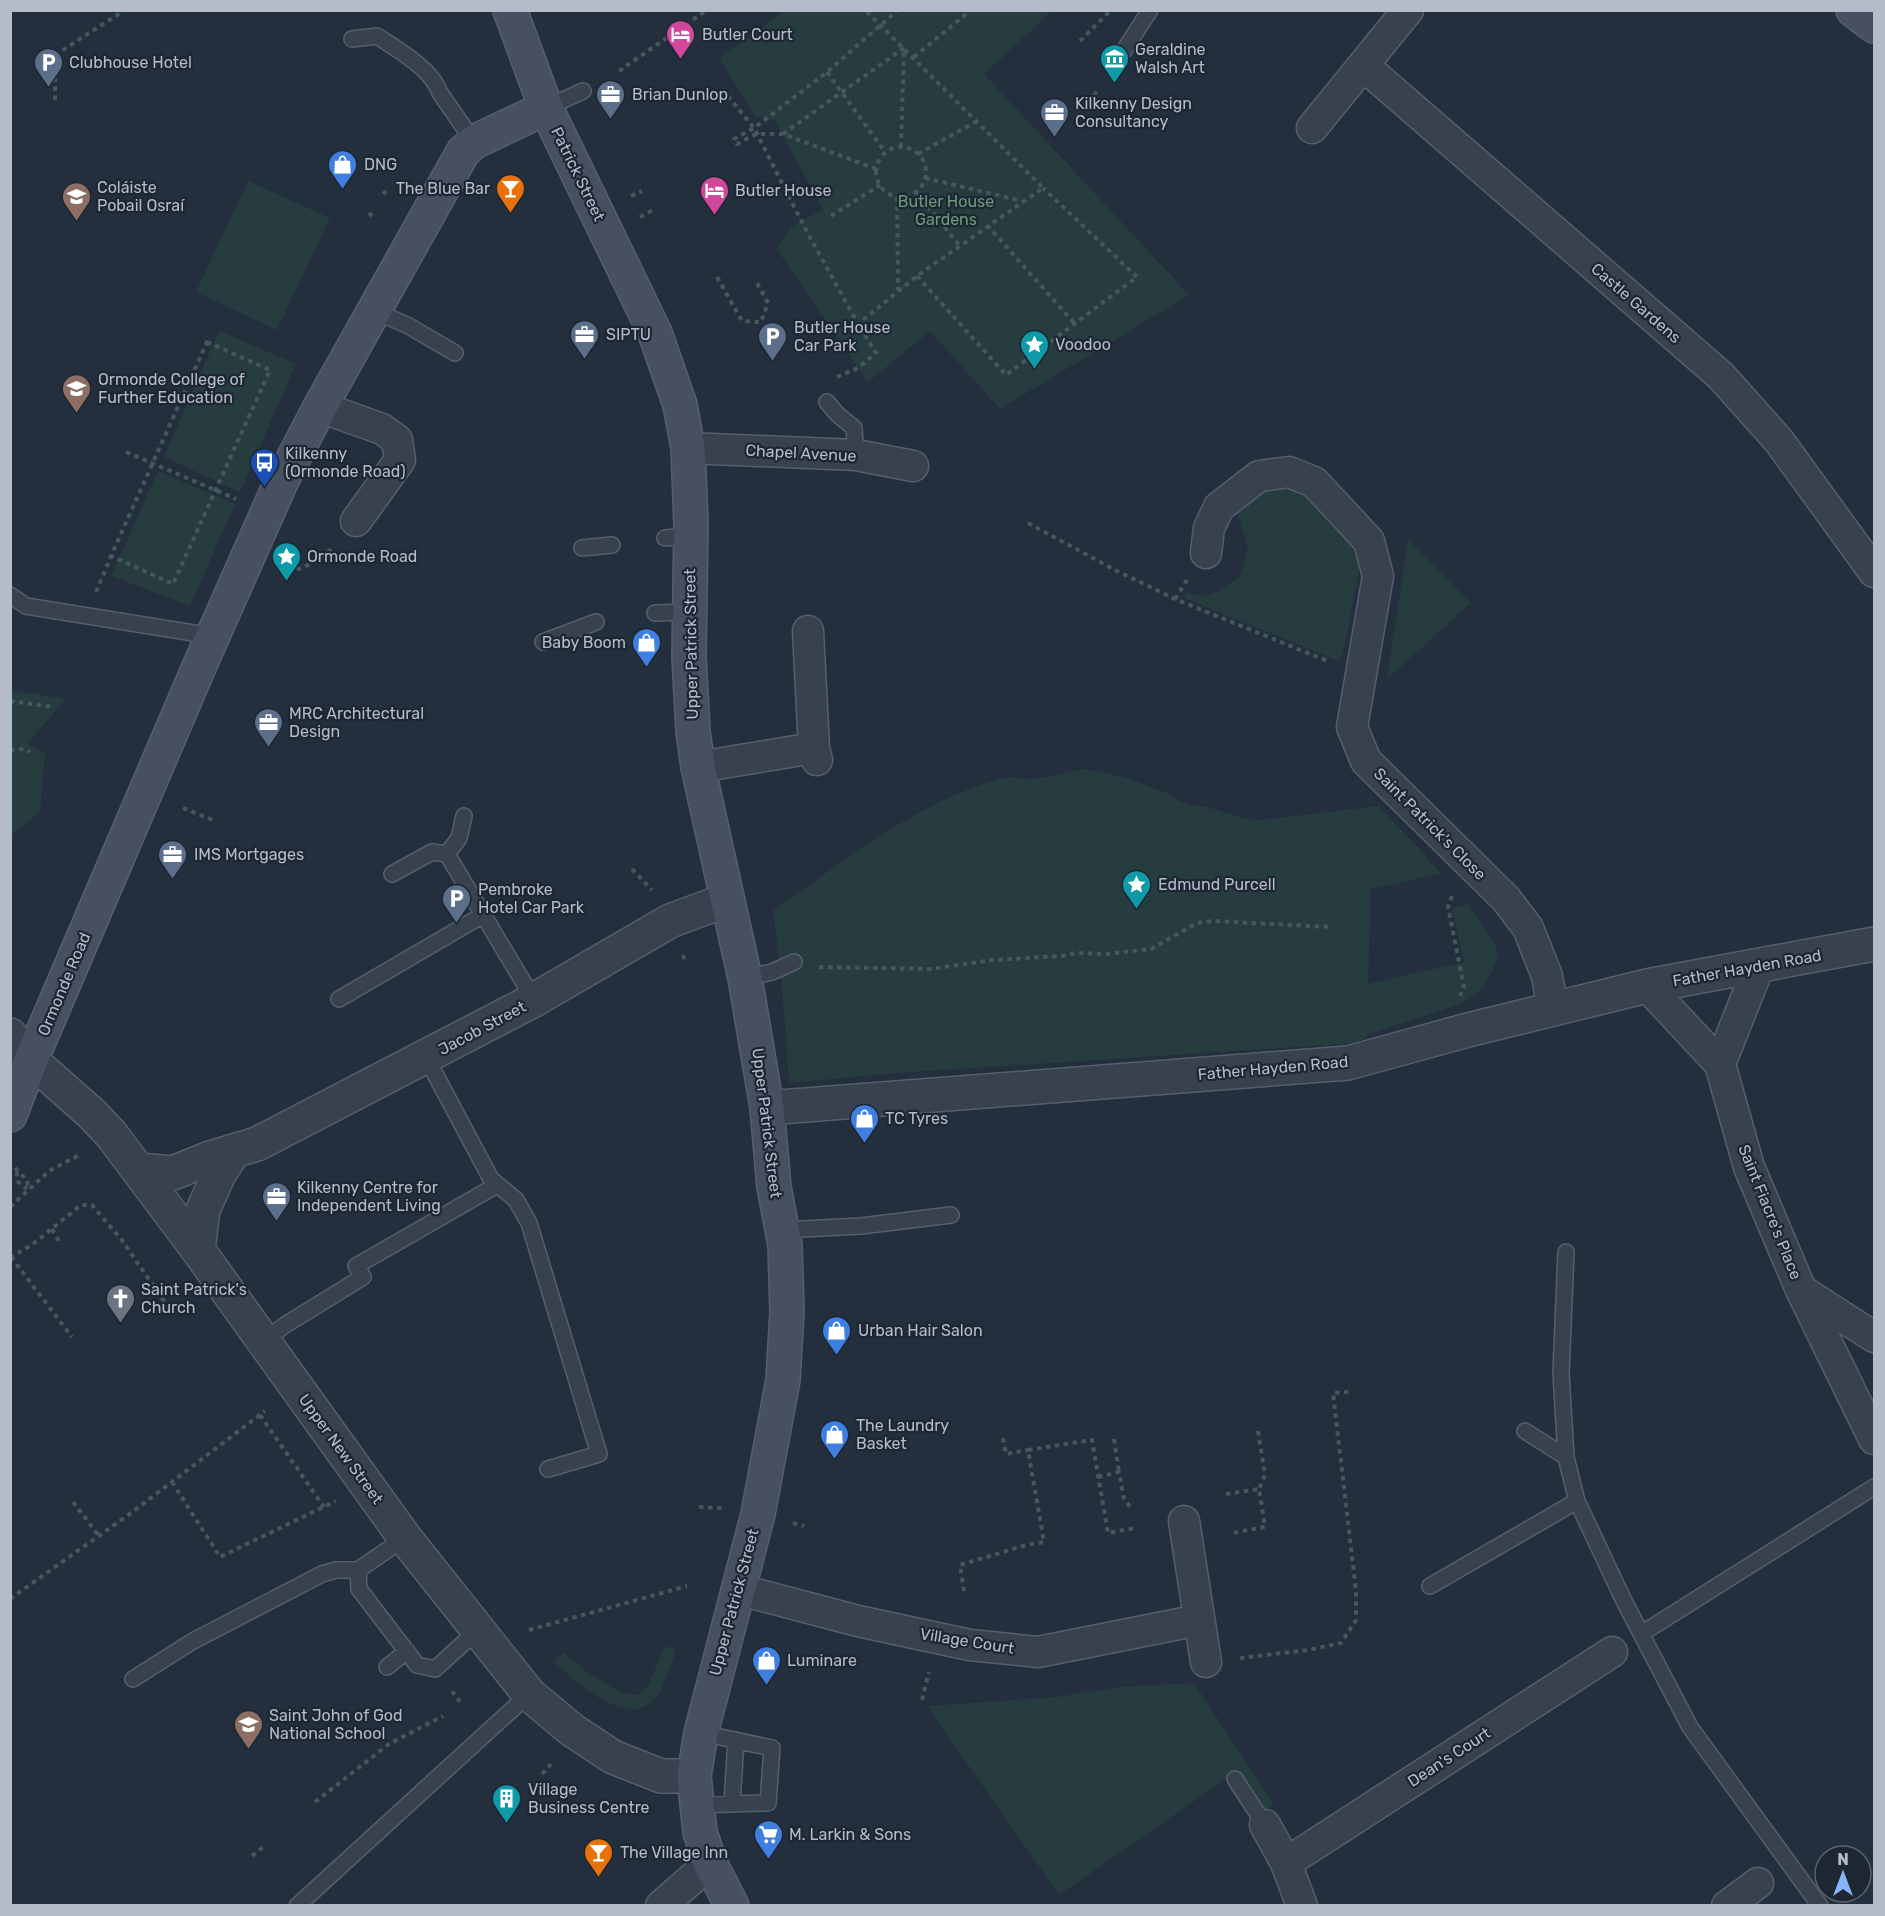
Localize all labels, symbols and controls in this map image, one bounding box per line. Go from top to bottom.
hotel icon: Butler Court [665,18,697,60]
place label: Butler Court [702,25,793,44]
place label: Geraldine Walsh Art [1135,40,1206,77]
museum icon: Geraldine Walsh Art [1098,42,1130,84]
parking icon: Clubhouse Hotel [32,46,64,88]
place label: Clubhouse Hotel [69,53,192,72]
office icon: Brian Dunlop [595,78,627,120]
place label: Brian Dunlop [632,85,728,104]
place label: Kilkenny Design Consultancy [1075,94,1192,131]
office icon: Kilkenny Design Consultancy [1038,96,1070,138]
street label: Patrick Street [547,124,609,224]
shop icon: DNG [327,148,359,190]
place label: DNG [364,155,397,174]
bar icon: The Blue Bar [495,172,527,214]
hotel icon: Butler House [698,174,730,216]
place label: Coláiste Pobail Osraí [97,178,185,215]
place label: The Blue Bar [396,179,490,198]
school or university icon: Coláiste Pobail Osraí [60,180,92,222]
place label: Butler House [735,181,831,200]
park label: Butler House Gardens [898,192,994,229]
street label: Castle Gardens [1587,259,1685,347]
office icon: SIPTU [569,318,601,360]
place label: Butler House Car Park [794,318,890,355]
parking icon: Butler House Car Park [757,320,789,362]
place label: SIPTU [606,325,651,344]
place icon: Voodoo [1018,328,1050,370]
place label: Voodoo [1055,335,1111,354]
place label: Ormonde College of Further Education [98,370,246,407]
school or university icon: Ormonde College of Further Education [61,372,93,414]
street label: Chapel Avenue [745,441,857,465]
place label: Kilkenny (Ormonde Road) [285,444,406,481]
bus stop icon: Kilkenny (Ormonde Road) [248,446,280,488]
place icon: Ormonde Road [270,540,302,582]
place label: Ormonde Road [307,547,417,566]
street label: Upper Patrick Street [680,568,702,720]
shop icon: Baby Boom [631,626,663,668]
place label: Baby Boom [542,633,626,652]
place label: MRC Architectural Design [289,704,424,741]
office icon: MRC Architectural Design [252,706,284,748]
street label: Saint Patrick's Close [1370,764,1490,884]
office icon: IMS Mortgages [157,838,189,880]
place label: IMS Mortgages [194,845,304,864]
place icon: Edmund Purcell [1121,868,1153,910]
place label: Edmund Purcell [1158,875,1276,894]
place label: Pembroke Hotel Car Park [478,880,585,917]
parking icon: Pembroke Hotel Car Park [441,882,473,924]
street label: Ormonde Road [34,930,94,1038]
street label: Father Hayden Road [1671,946,1823,990]
street label: Jacob Street [435,997,529,1059]
street label: Upper Patrick Street [748,1047,786,1199]
street label: Father Hayden Road [1197,1052,1349,1084]
shop icon: TC Tyres [848,1102,880,1144]
place label: TC Tyres [885,1109,948,1128]
street label: Saint Fiacre's Place [1734,1142,1806,1282]
place label: Kilkenny Centre for Independent Living [297,1178,441,1215]
office icon: Kilkenny Centre for Independent Living [260,1180,292,1222]
place label: Saint Patrick's Church [141,1280,247,1317]
church icon: Saint Patrick's Church [104,1282,136,1324]
shop icon: Urban Hair Salon [821,1314,853,1356]
place label: Urban Hair Salon [858,1321,983,1340]
street label: Upper New Street [295,1390,387,1508]
place label: The Laundry Basket [856,1416,949,1453]
shop icon: The Laundry Basket [819,1418,851,1460]
street label: Upper Patrick Street [705,1527,763,1677]
street label: Village Court [919,1624,1015,1658]
shop icon: Luminare [750,1644,782,1686]
place label: Luminare [787,1651,857,1670]
place label: Saint John of God National School [269,1706,403,1743]
school or university icon: Saint John of God National School [232,1708,264,1750]
street label: Dean's Court [1404,1723,1494,1791]
place label: Village Business Centre [528,1780,650,1817]
building icon: Village Business Centre [491,1782,523,1824]
supermarket icon: M. Larkin & Sons [752,1818,784,1860]
place label: M. Larkin & Sons [789,1825,911,1844]
bar icon: The Village Inn [583,1836,615,1878]
place label: The Village Inn [620,1843,728,1862]
north arrow [1813,1844,1873,1904]
text: N [1837,1850,1849,1869]

